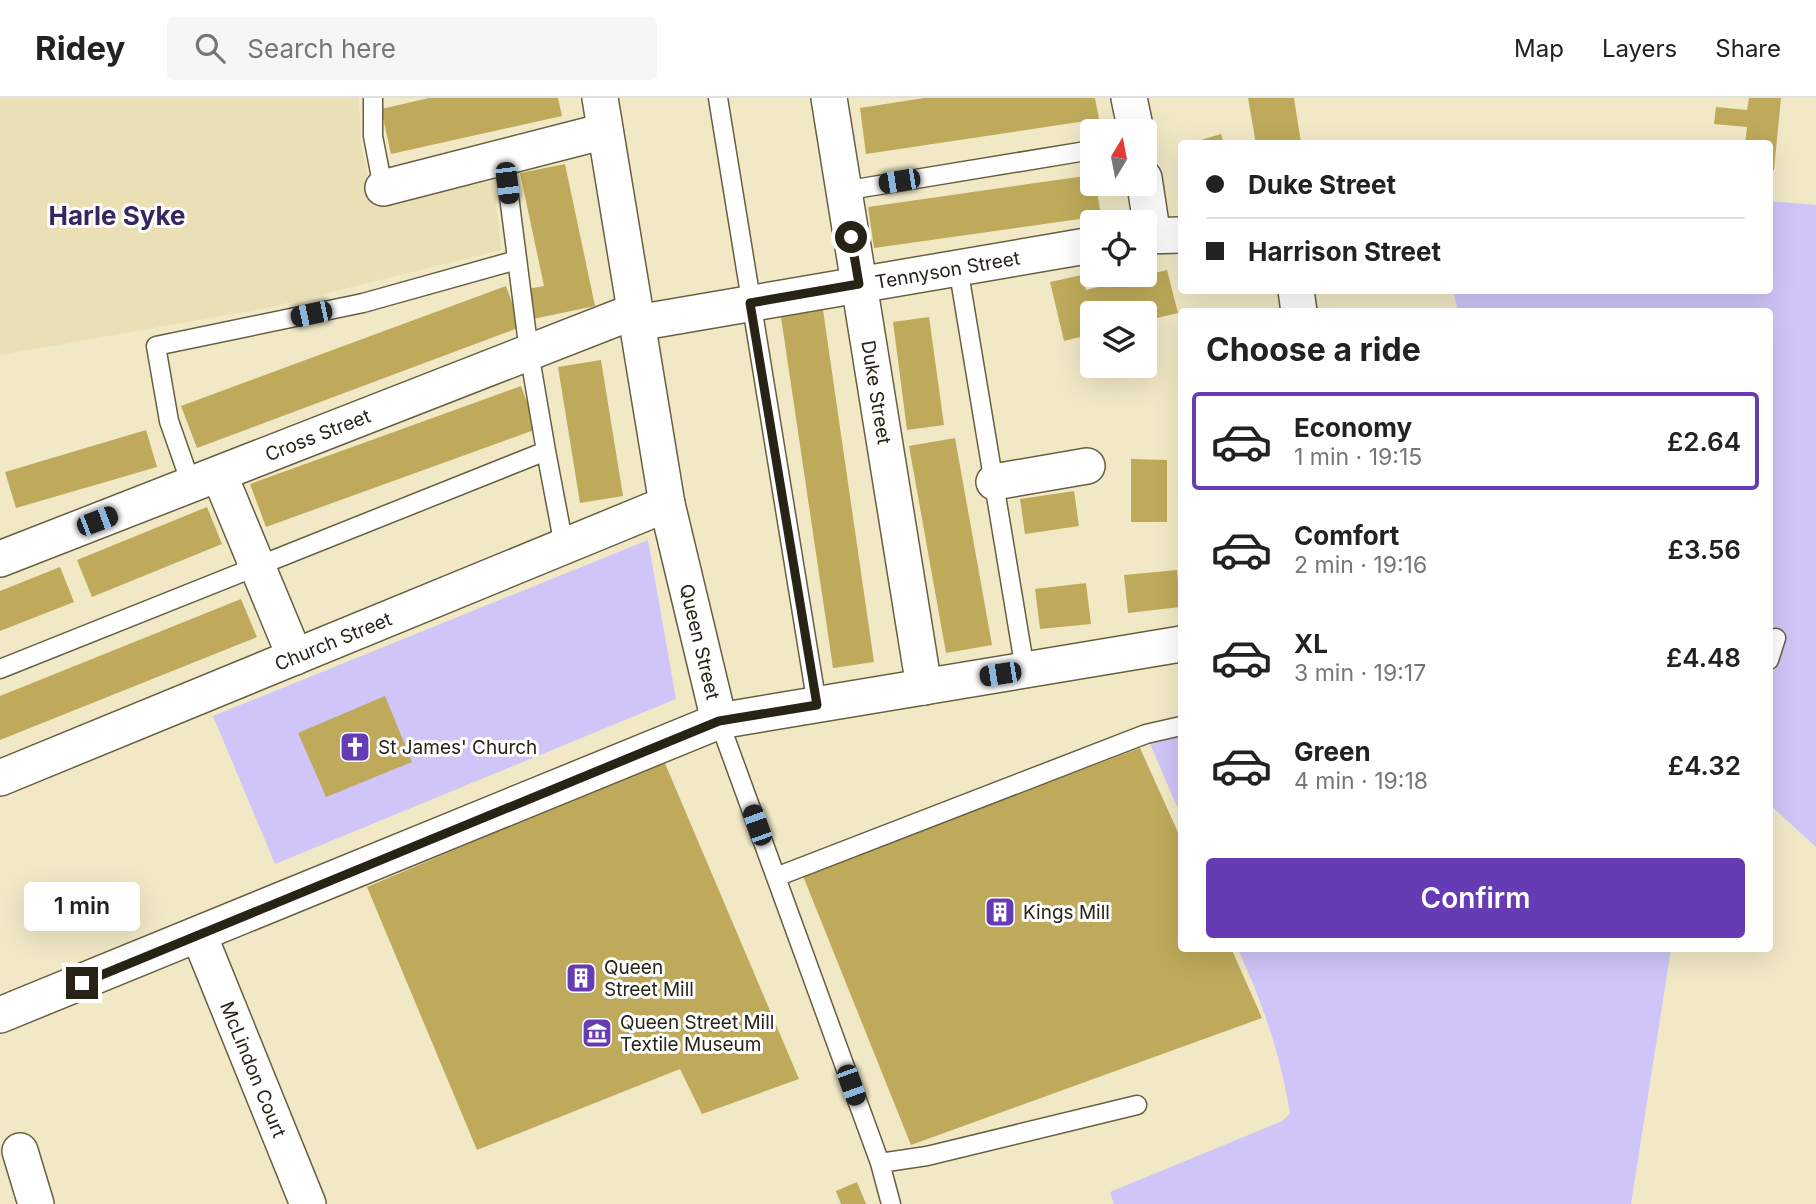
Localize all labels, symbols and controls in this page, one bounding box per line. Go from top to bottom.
search box [167,17,657,80]
text: Ridey [35,28,125,68]
icon: search [191,29,229,67]
text: Search here [247,33,396,64]
text: Map [1514,34,1564,63]
text: Layers [1602,34,1677,63]
text: Share [1715,34,1781,63]
north arrow [1080,119,1157,196]
map controls [1080,119,1157,378]
car [495,161,520,205]
car [877,167,922,195]
text: Duke Street [1248,169,1396,200]
district label: Harle Syke [49,200,185,231]
button: locate [1080,210,1157,287]
route start [835,221,867,253]
text: Harrison Street [1248,236,1441,267]
street label: Tennyson Street [873,246,1022,293]
car [289,299,334,329]
button: layers [1080,301,1157,378]
text: Choose a ride [1206,330,1421,369]
street label: Duke Street [857,339,896,446]
street label: Cross Street [262,404,374,466]
icon: car [1210,410,1273,473]
text: Economy [1294,412,1412,443]
text: £2.64 [1667,426,1741,457]
text: 1 min · 19:15 [1294,443,1422,471]
car [74,504,121,538]
icon: car [1210,518,1273,581]
text: Comfort [1294,520,1399,551]
text: £3.56 [1668,534,1741,565]
text: 2 min · 19:16 [1294,551,1427,579]
street label: Queen Street [675,581,725,702]
street label: Church Street [271,607,395,675]
icon: car [1210,626,1273,689]
text: XL [1294,628,1328,659]
text: £4.48 [1666,642,1741,673]
text: 3 min · 19:17 [1294,659,1426,687]
car [978,660,1023,688]
church icon: St James' Church [338,730,372,764]
icon: car [1210,734,1273,797]
place label: St James' Church [378,736,537,759]
text: Green [1294,736,1371,767]
text: £4.32 [1668,750,1741,781]
text: 4 min · 19:18 [1294,767,1428,795]
car [740,802,775,848]
button: Confirm [1206,858,1745,938]
callout: 1 min [24,882,140,930]
text: 1 min [54,892,110,920]
building icon: Kings Mill [983,895,1017,929]
place label: Kings Mill [1023,901,1110,924]
place label: Queen Street Mill [604,956,694,1001]
building icon: Queen Street Mill [564,961,598,995]
route end [66,967,98,999]
street label: McLindon Court [216,998,291,1141]
place label: Queen Street Mill Textile Museum [620,1011,774,1056]
museum icon: Queen Street Mill Textile Museum [580,1016,614,1050]
car [834,1062,869,1108]

